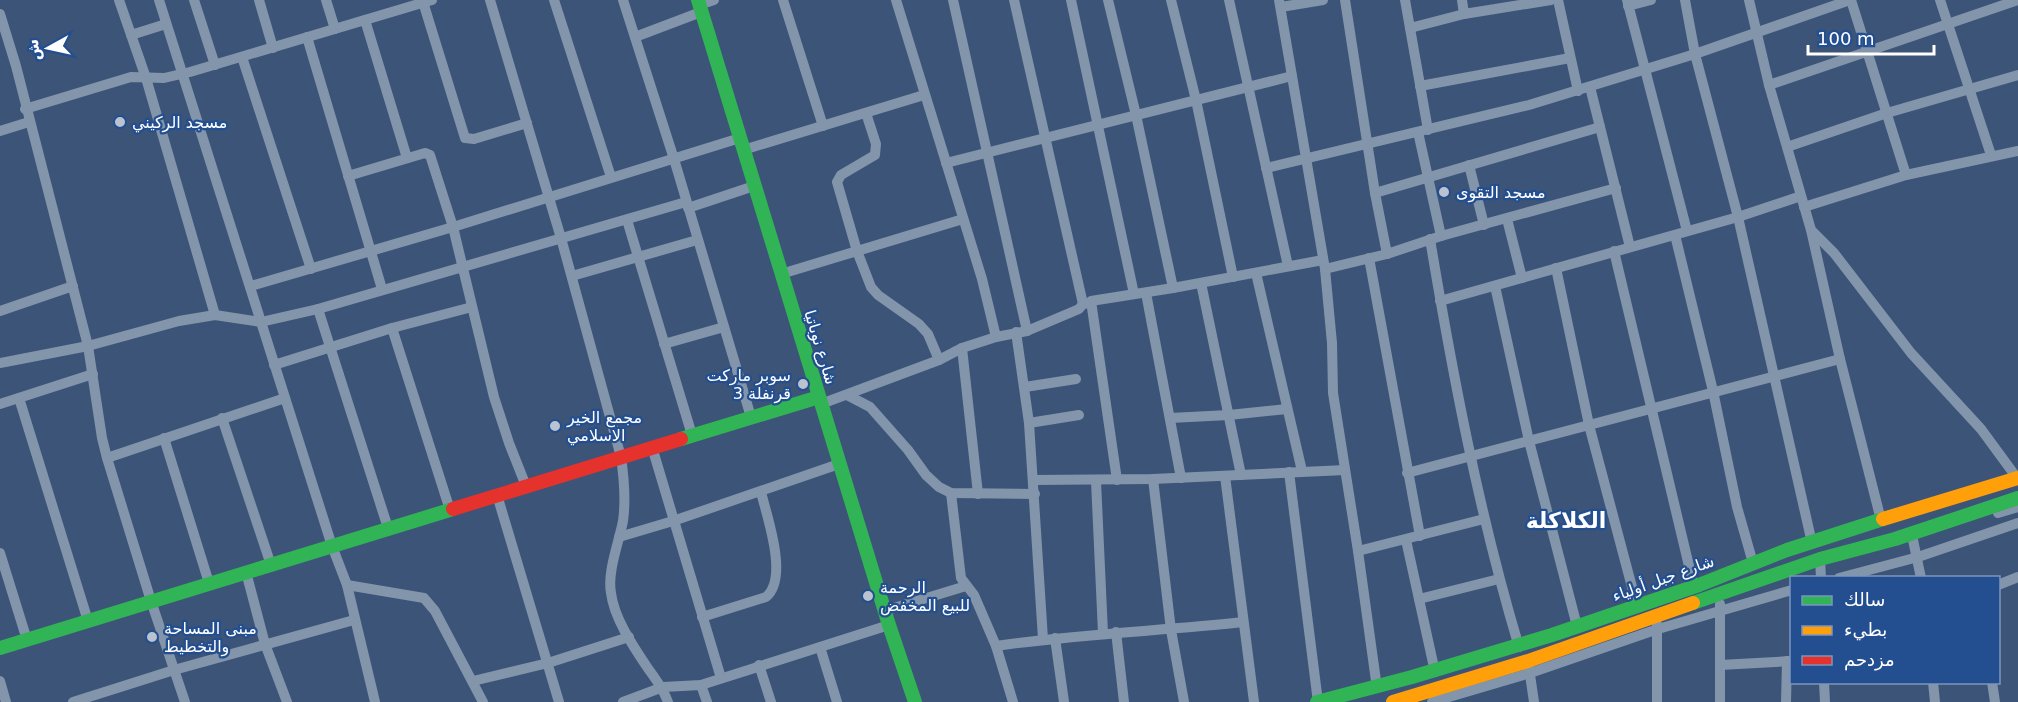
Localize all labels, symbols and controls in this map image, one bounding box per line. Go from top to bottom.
north arrow [18,18,78,78]
scale bar [1808,18,1934,56]
text: 100 m [1817,28,1875,49]
text: ش [23,38,45,62]
place label: مسجد الركيني [132,113,227,133]
marker: مسجد الركيني [113,115,127,129]
place label: مسجد التقوى [1456,183,1546,203]
marker: مسجد التقوى [1437,185,1451,199]
street label: شارع نوباتيا [799,308,841,387]
place label: سوبر ماركت قرنفلة 3 [706,366,791,404]
marker: سوبر ماركت قرنفلة 3 [796,377,810,391]
place label: مجمع الخير الاسلامي [566,408,642,446]
marker: مجمع الخير الاسلامي [548,419,562,433]
district label: الكلاكلة [1526,508,1606,533]
street label: شارع جبل أولياء [1609,550,1717,607]
legend [1790,576,2000,684]
place label: الرحمة للبيع المخفض [880,578,970,616]
marker: الرحمة للبيع المخفض [861,589,875,603]
text: سالك [1844,589,1885,610]
place label: مبنى المساحة والتخطيط [164,619,257,657]
text: بطيء [1844,619,1887,641]
marker: مبنى المساحة والتخطيط [145,630,159,644]
text: مزدحم [1844,649,1895,671]

